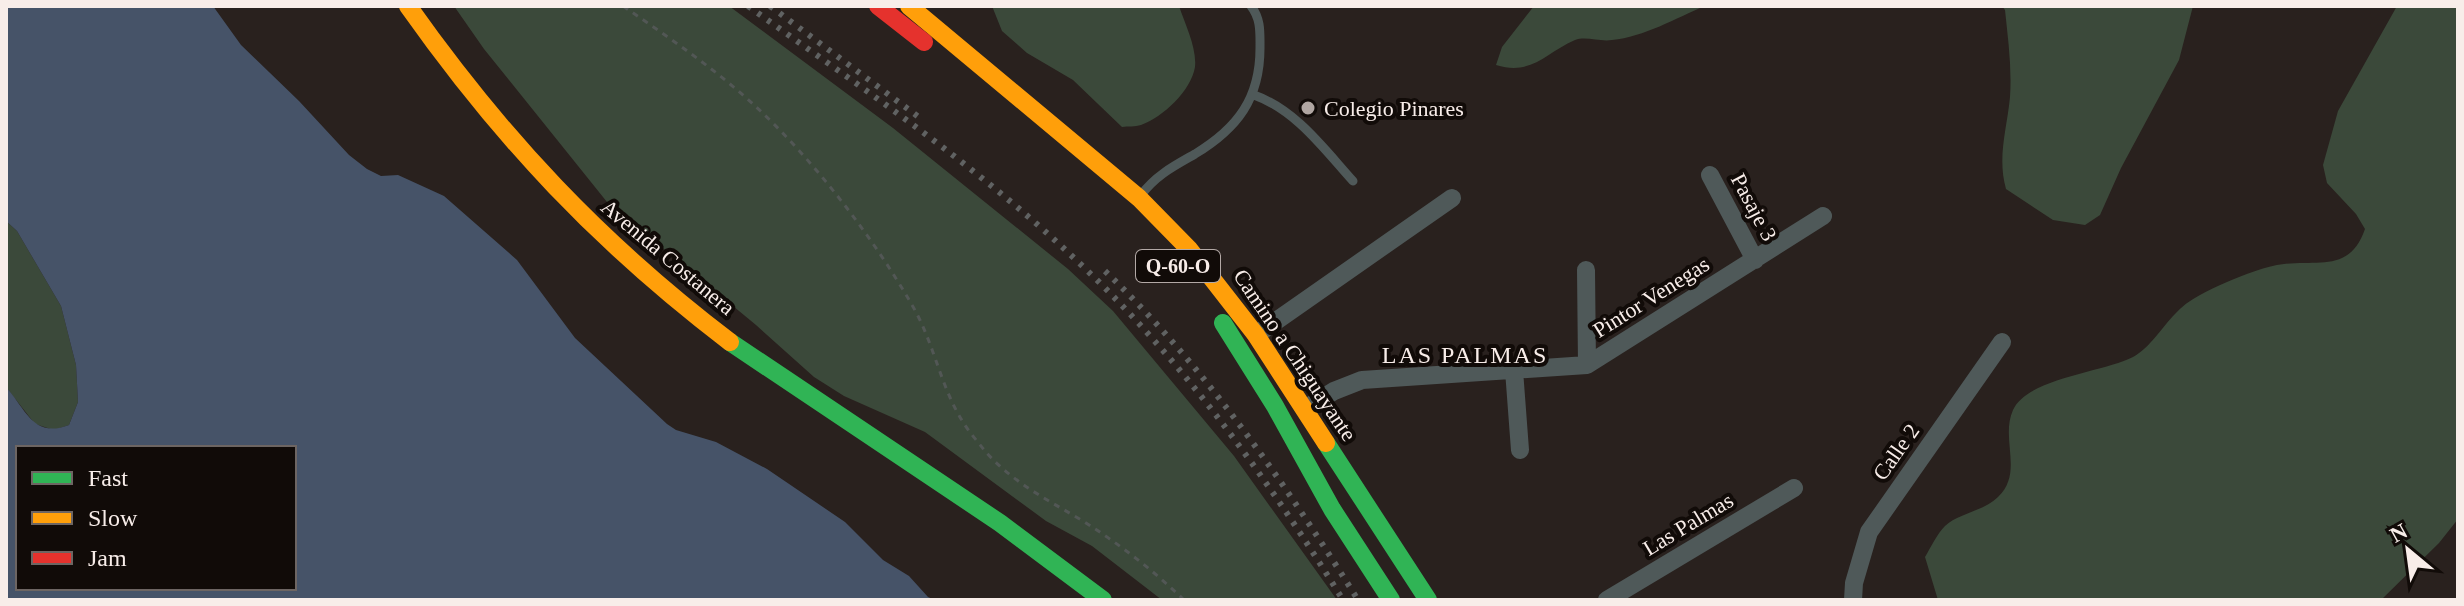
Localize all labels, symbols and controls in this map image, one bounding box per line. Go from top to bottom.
place label: Colegio Pinares [1324,96,1464,121]
marker: Colegio Pinares [1299,99,1317,117]
street label: Pasaje 3 [1726,169,1782,245]
street label: Avenida Costanera [596,194,740,320]
road number: Q-60-O [1136,250,1220,282]
street label: Pintor Venegas [1588,251,1714,343]
street label: Camino a Chiguayante [1228,264,1362,446]
district label: LAS PALMAS [1382,342,1548,368]
street label: Calle 2 [1868,419,1924,485]
legend [16,446,296,590]
text: Fast [88,465,128,491]
street label: Las Palmas [1638,487,1738,561]
text: Slow [88,505,138,531]
north arrow [2368,510,2448,590]
text: N [2386,518,2412,548]
text: Jam [88,545,127,571]

